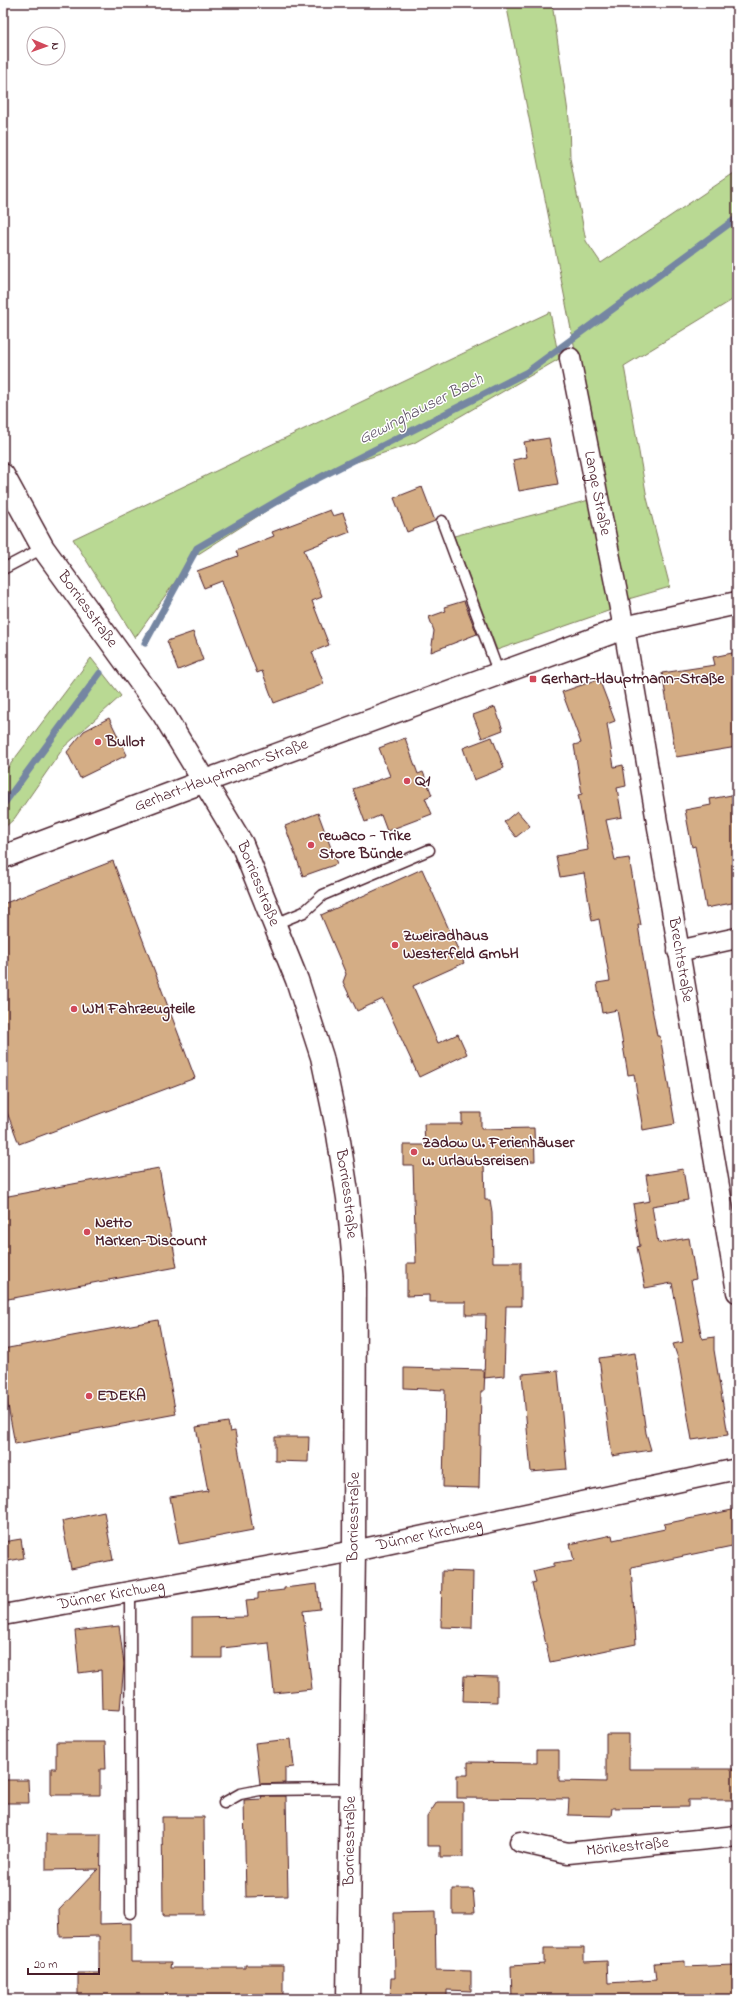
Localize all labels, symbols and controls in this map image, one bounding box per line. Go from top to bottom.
north arrow [26,26,66,66]
text: N [47,42,63,50]
water label: Gewinghauser Bach [354,366,489,452]
street label: Lange Straße [577,449,617,538]
street label: Borriesstraße [51,565,124,653]
place label: Gerhart-Hauptmann-Straße [541,667,725,691]
marker: Gerhart-Hauptmann-Straße [528,674,538,684]
place label: Bullot [105,730,146,754]
street label: Gerhart-Hauptmann-Straße [131,732,312,819]
marker: Bullot [93,737,103,747]
place label: Q1 [415,769,431,793]
marker: Q1 [402,776,412,786]
place label: rewaco - Trike Store Bünde [319,824,412,866]
street label: Borriesstraße [230,837,286,931]
marker: rewaco - Trike Store Bünde [306,840,316,850]
street label: Brechtstraße [661,915,700,1005]
place label: Zweiradhaus Westerfeld GmbH [403,924,519,966]
marker: Zweiradhaus Westerfeld GmbH [390,940,400,950]
place label: WM Fahrzeugteile [82,997,196,1022]
marker: WM Fahrzeugteile [69,1004,79,1014]
place label: Zadow U. Ferienhäuser u. Urlaubsreisen [422,1131,575,1173]
street label: Borriesstraße [328,1146,364,1240]
marker: Zadow U. Ferienhäuser u. Urlaubsreisen [409,1147,419,1157]
place label: Netto Marken-Discount [95,1211,208,1253]
marker: Netto Marken-Discount [82,1227,92,1237]
place label: EDEKA [97,1384,146,1408]
marker: EDEKA [84,1391,94,1401]
street label: Borriesstraße [341,1471,367,1563]
street label: Dünner Kirchweg [373,1512,485,1558]
street label: Dünner Kirchweg [55,1574,167,1617]
street label: Borriesstraße [337,1795,363,1887]
street label: Mörikestraße [585,1831,671,1863]
scale bar [28,1950,99,1976]
text: 20 m [34,1956,57,1974]

